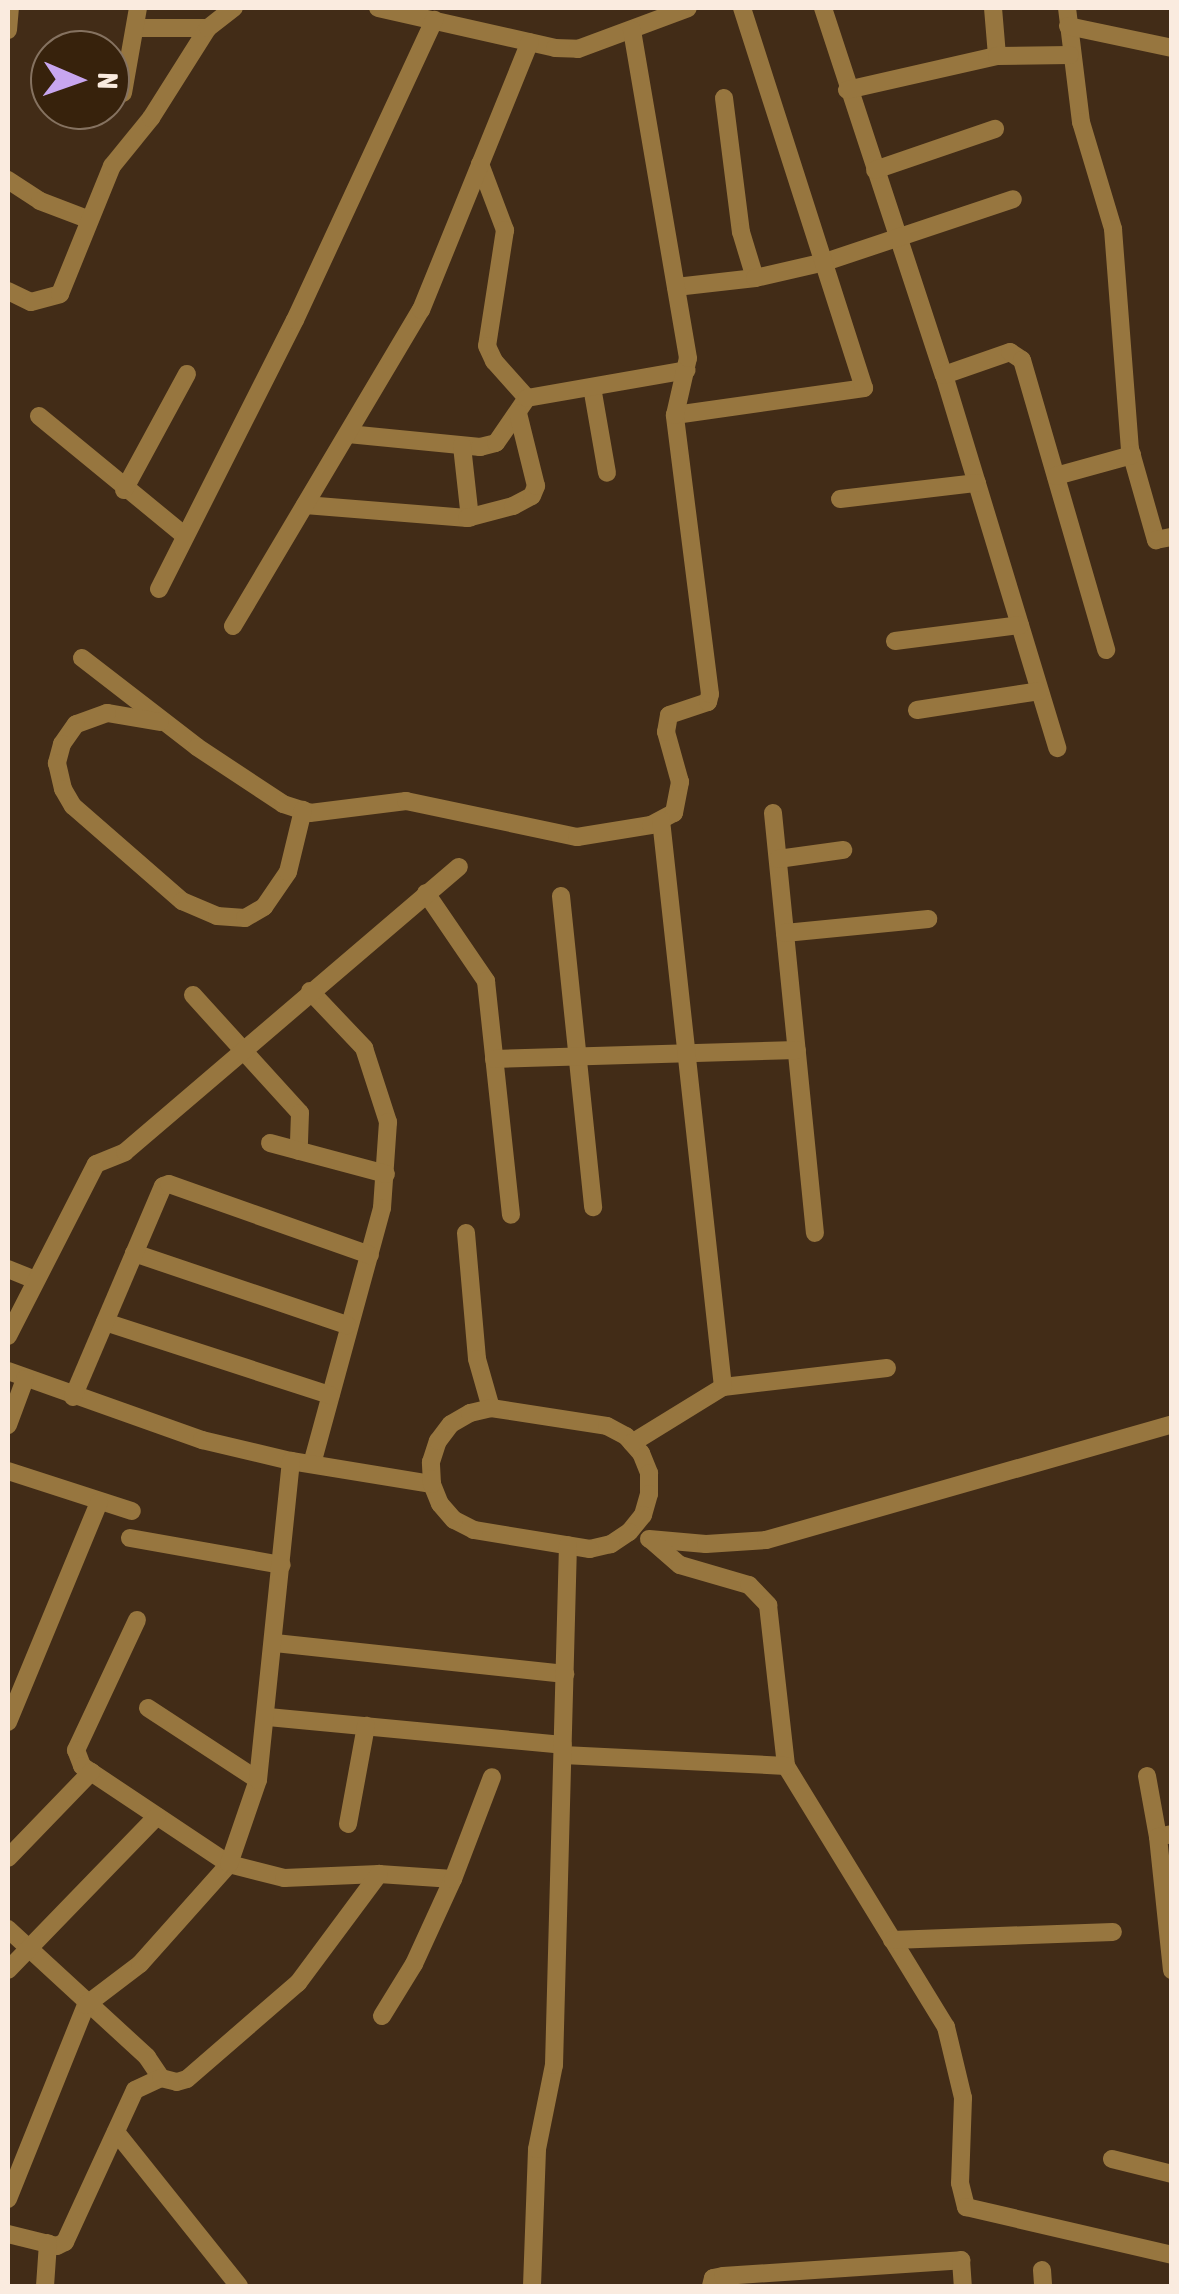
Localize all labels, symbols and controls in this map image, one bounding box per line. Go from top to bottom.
north arrow [30,30,130,130]
text: N [92,72,124,90]

